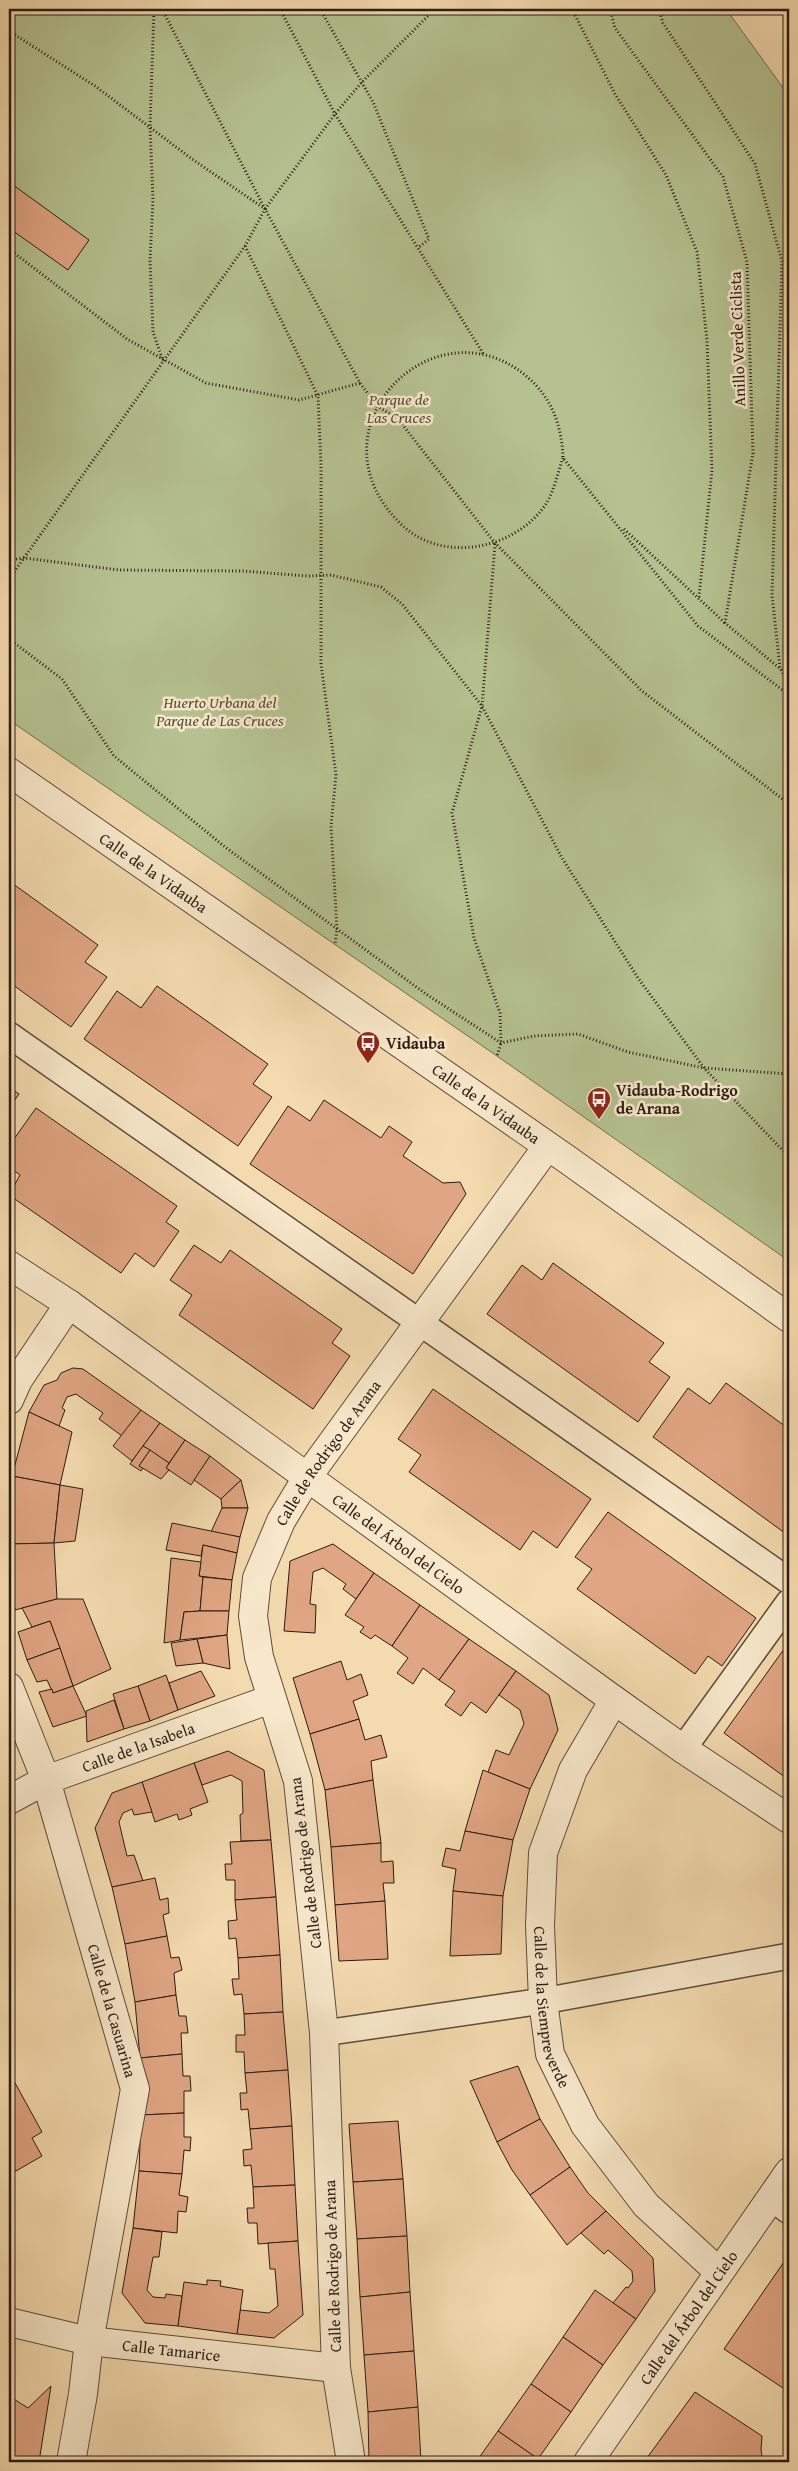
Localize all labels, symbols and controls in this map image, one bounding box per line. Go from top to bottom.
street label: Anillo Verde Ciclista [723,270,751,407]
park label: Parque de Las Cruces [366,387,431,429]
park label: Huerto Urbana del Parque de Las Cruces [155,690,284,732]
street label: Calle de la Vidauba [95,826,213,919]
bus stop icon: Vidauba [355,1030,381,1064]
place label: Vidauba [386,1031,446,1055]
street label: Calle de la Vidauba [427,1057,546,1150]
place label: Vidauba-Rodrigo de Arana [616,1078,738,1120]
bus stop icon: Vidauba-Rodrigo de Arana [586,1086,612,1120]
street label: Calle de Rodrigo de Arana [269,1374,386,1530]
street label: Calle del Árbol del Cielo [327,1487,470,1600]
street label: Calle de la Isabela [78,1715,198,1778]
street label: Calle de Rodrigo de Arana [283,1776,327,1950]
street label: Calle de la Siempreverde [528,1926,577,2092]
street label: Calle de la Casuarina [82,1941,143,2081]
street label: Calle de Rodrigo de Arana [317,2179,347,2353]
street label: Calle del Árbol del Cielo [633,2245,743,2389]
street label: Calle Tamarice [121,2333,222,2367]

